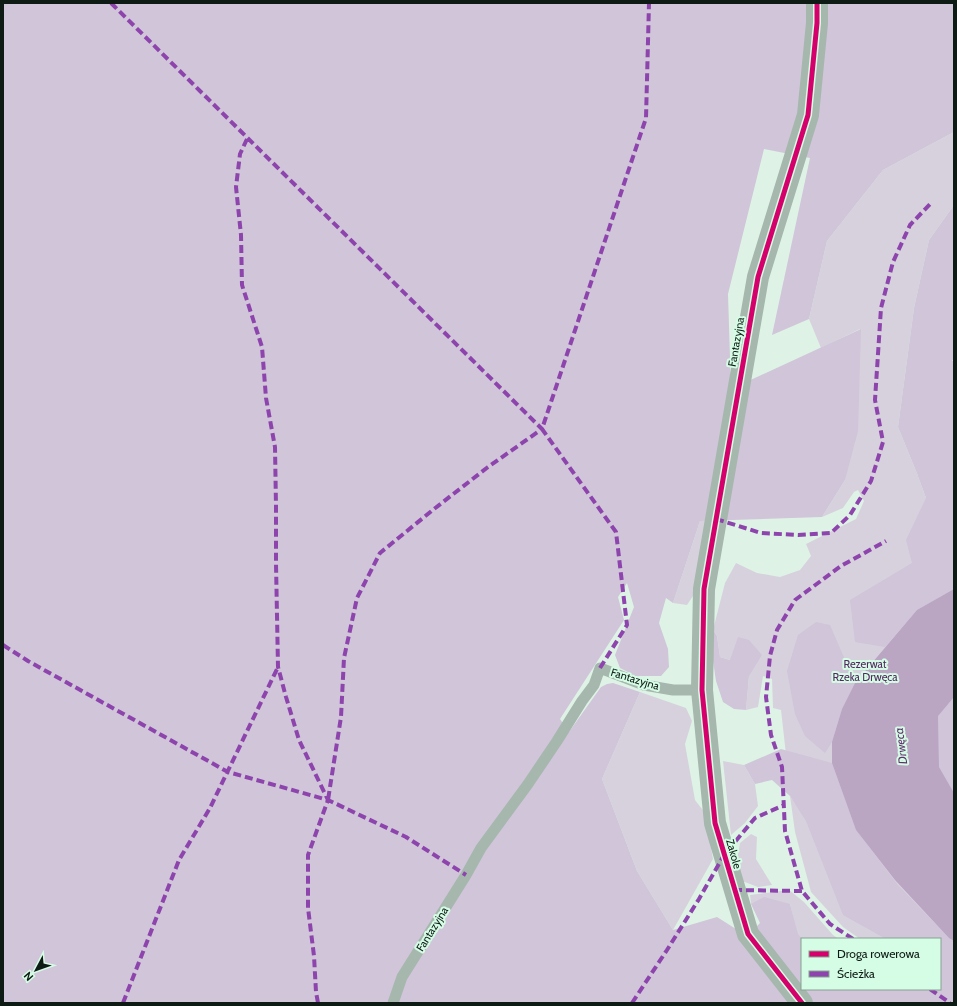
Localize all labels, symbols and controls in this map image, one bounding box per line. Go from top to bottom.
street label: Fantazyjna [725,315,747,368]
park label: Rezerwat Rzeka Drwęca [832,657,898,684]
street label: Fantazyjna [609,665,662,693]
water label: Drwęca [891,727,910,765]
street label: Zakole [723,838,745,871]
street label: Fantazyjna [413,903,452,954]
legend [801,938,941,990]
text: Droga rowerowa [837,946,920,961]
north arrow [16,950,56,990]
text: Ścieżka [837,966,875,981]
text: N [21,969,36,984]

